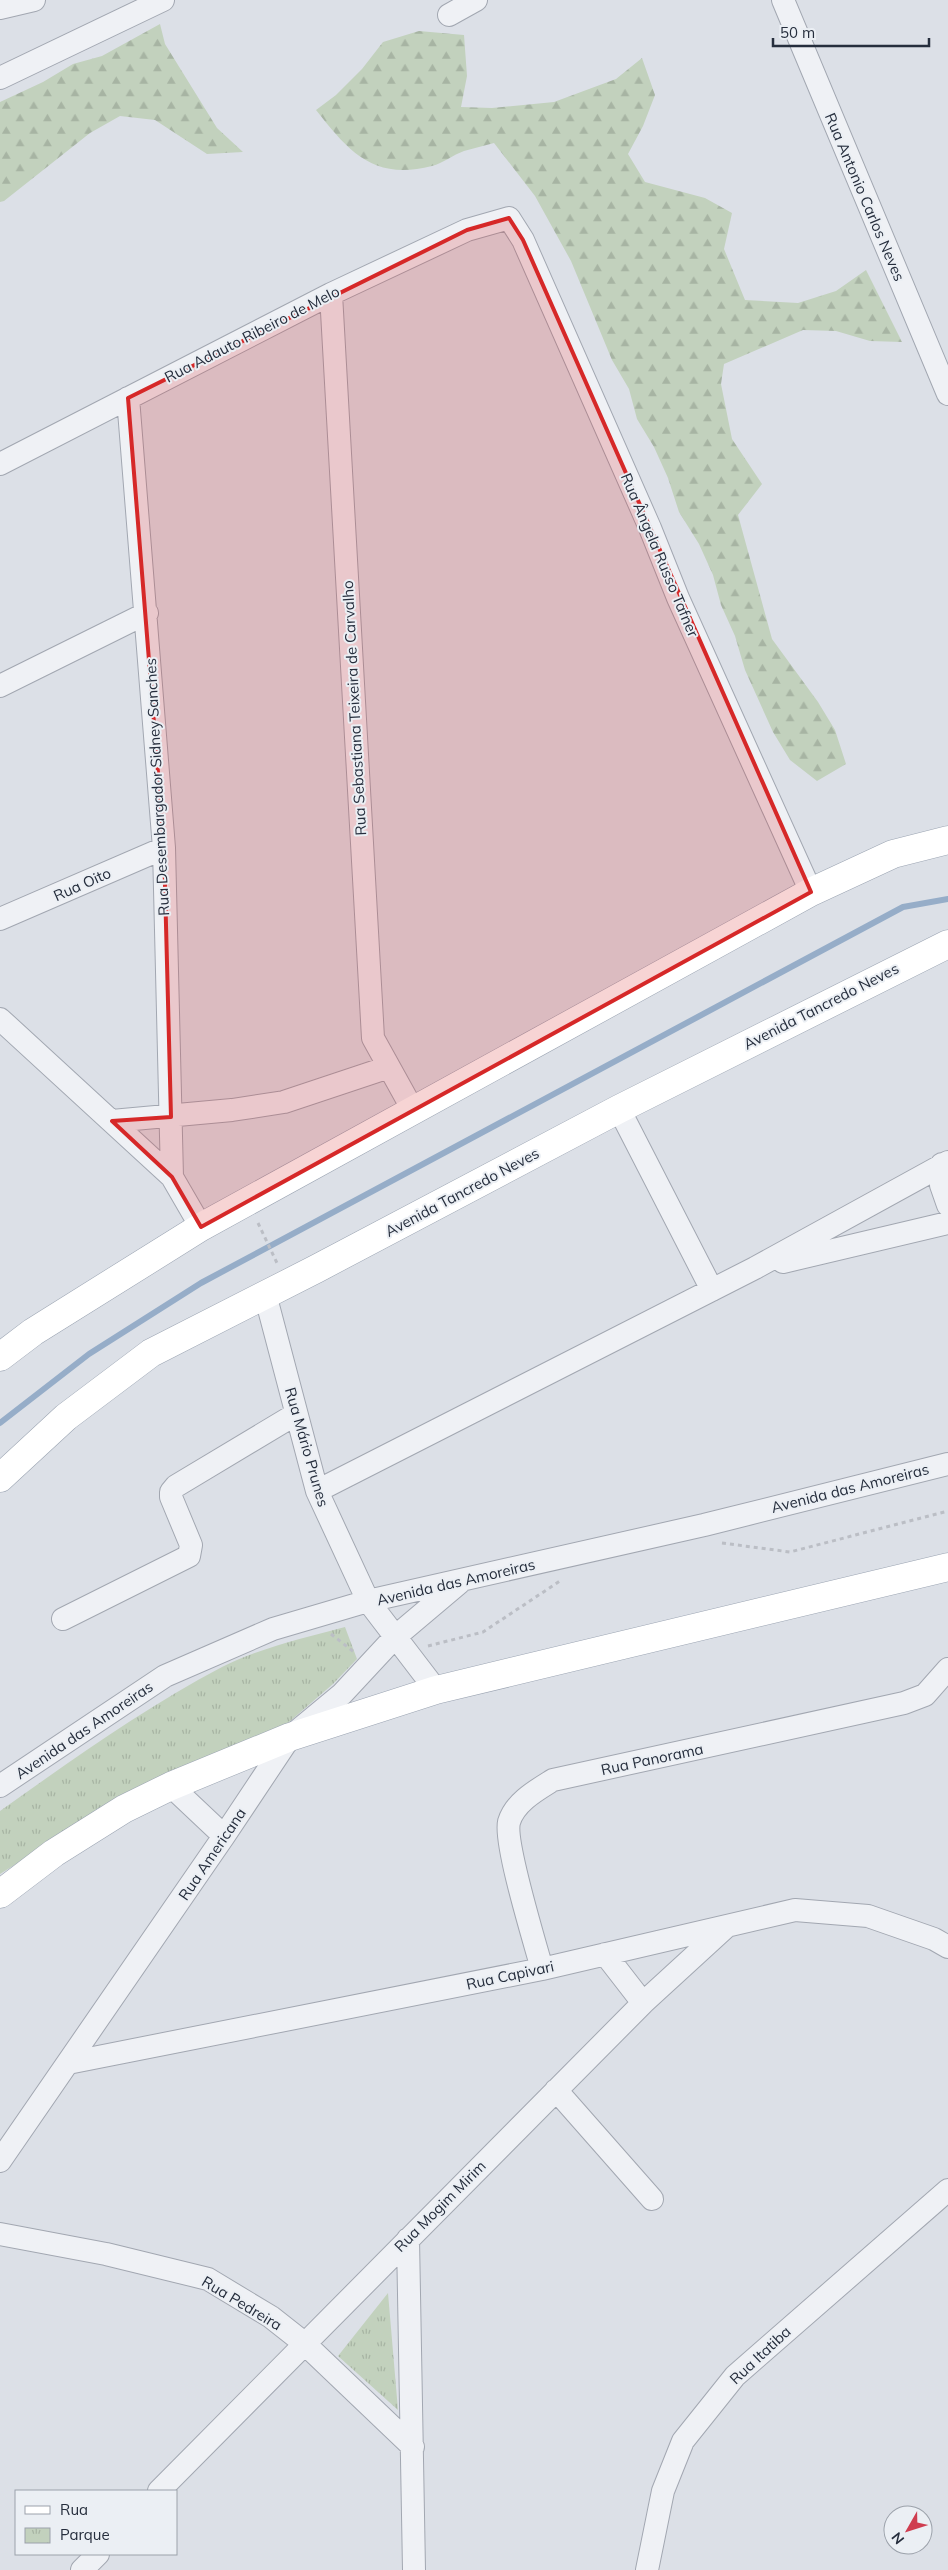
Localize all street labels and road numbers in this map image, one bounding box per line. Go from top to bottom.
street label: Rua Antonio Carlos Neves [821,110,909,284]
street label: Rua Adauto Ribeiro de Melo [161,282,343,386]
street label: Rua Ângela Russo Tafner [617,470,703,640]
street label: Rua Sebastiana Teixeira de Carvalho [338,580,370,836]
street label: Rua Desembargador Sidney Sanches [141,658,173,916]
street label: Rua Oito [50,863,114,905]
street label: Avenida Tancredo Neves [740,959,902,1053]
street label: Avenida Tancredo Neves [382,1143,542,1241]
street label: Rua Mário Prunes [281,1385,333,1509]
street label: Avenida das Amoreiras [769,1459,931,1517]
street label: Avenida das Amoreiras [375,1555,537,1609]
street label: Avenida das Amoreiras [12,1677,156,1783]
street label: Rua Panorama [599,1739,705,1779]
street label: Rua Americana [174,1804,250,1904]
street label: Rua Capivari [464,1956,556,1994]
street label: Rua Mogim Mirim [390,2156,490,2256]
street label: Rua Pedreira [199,2272,285,2334]
street label: Rua Itatiba [725,2322,795,2388]

